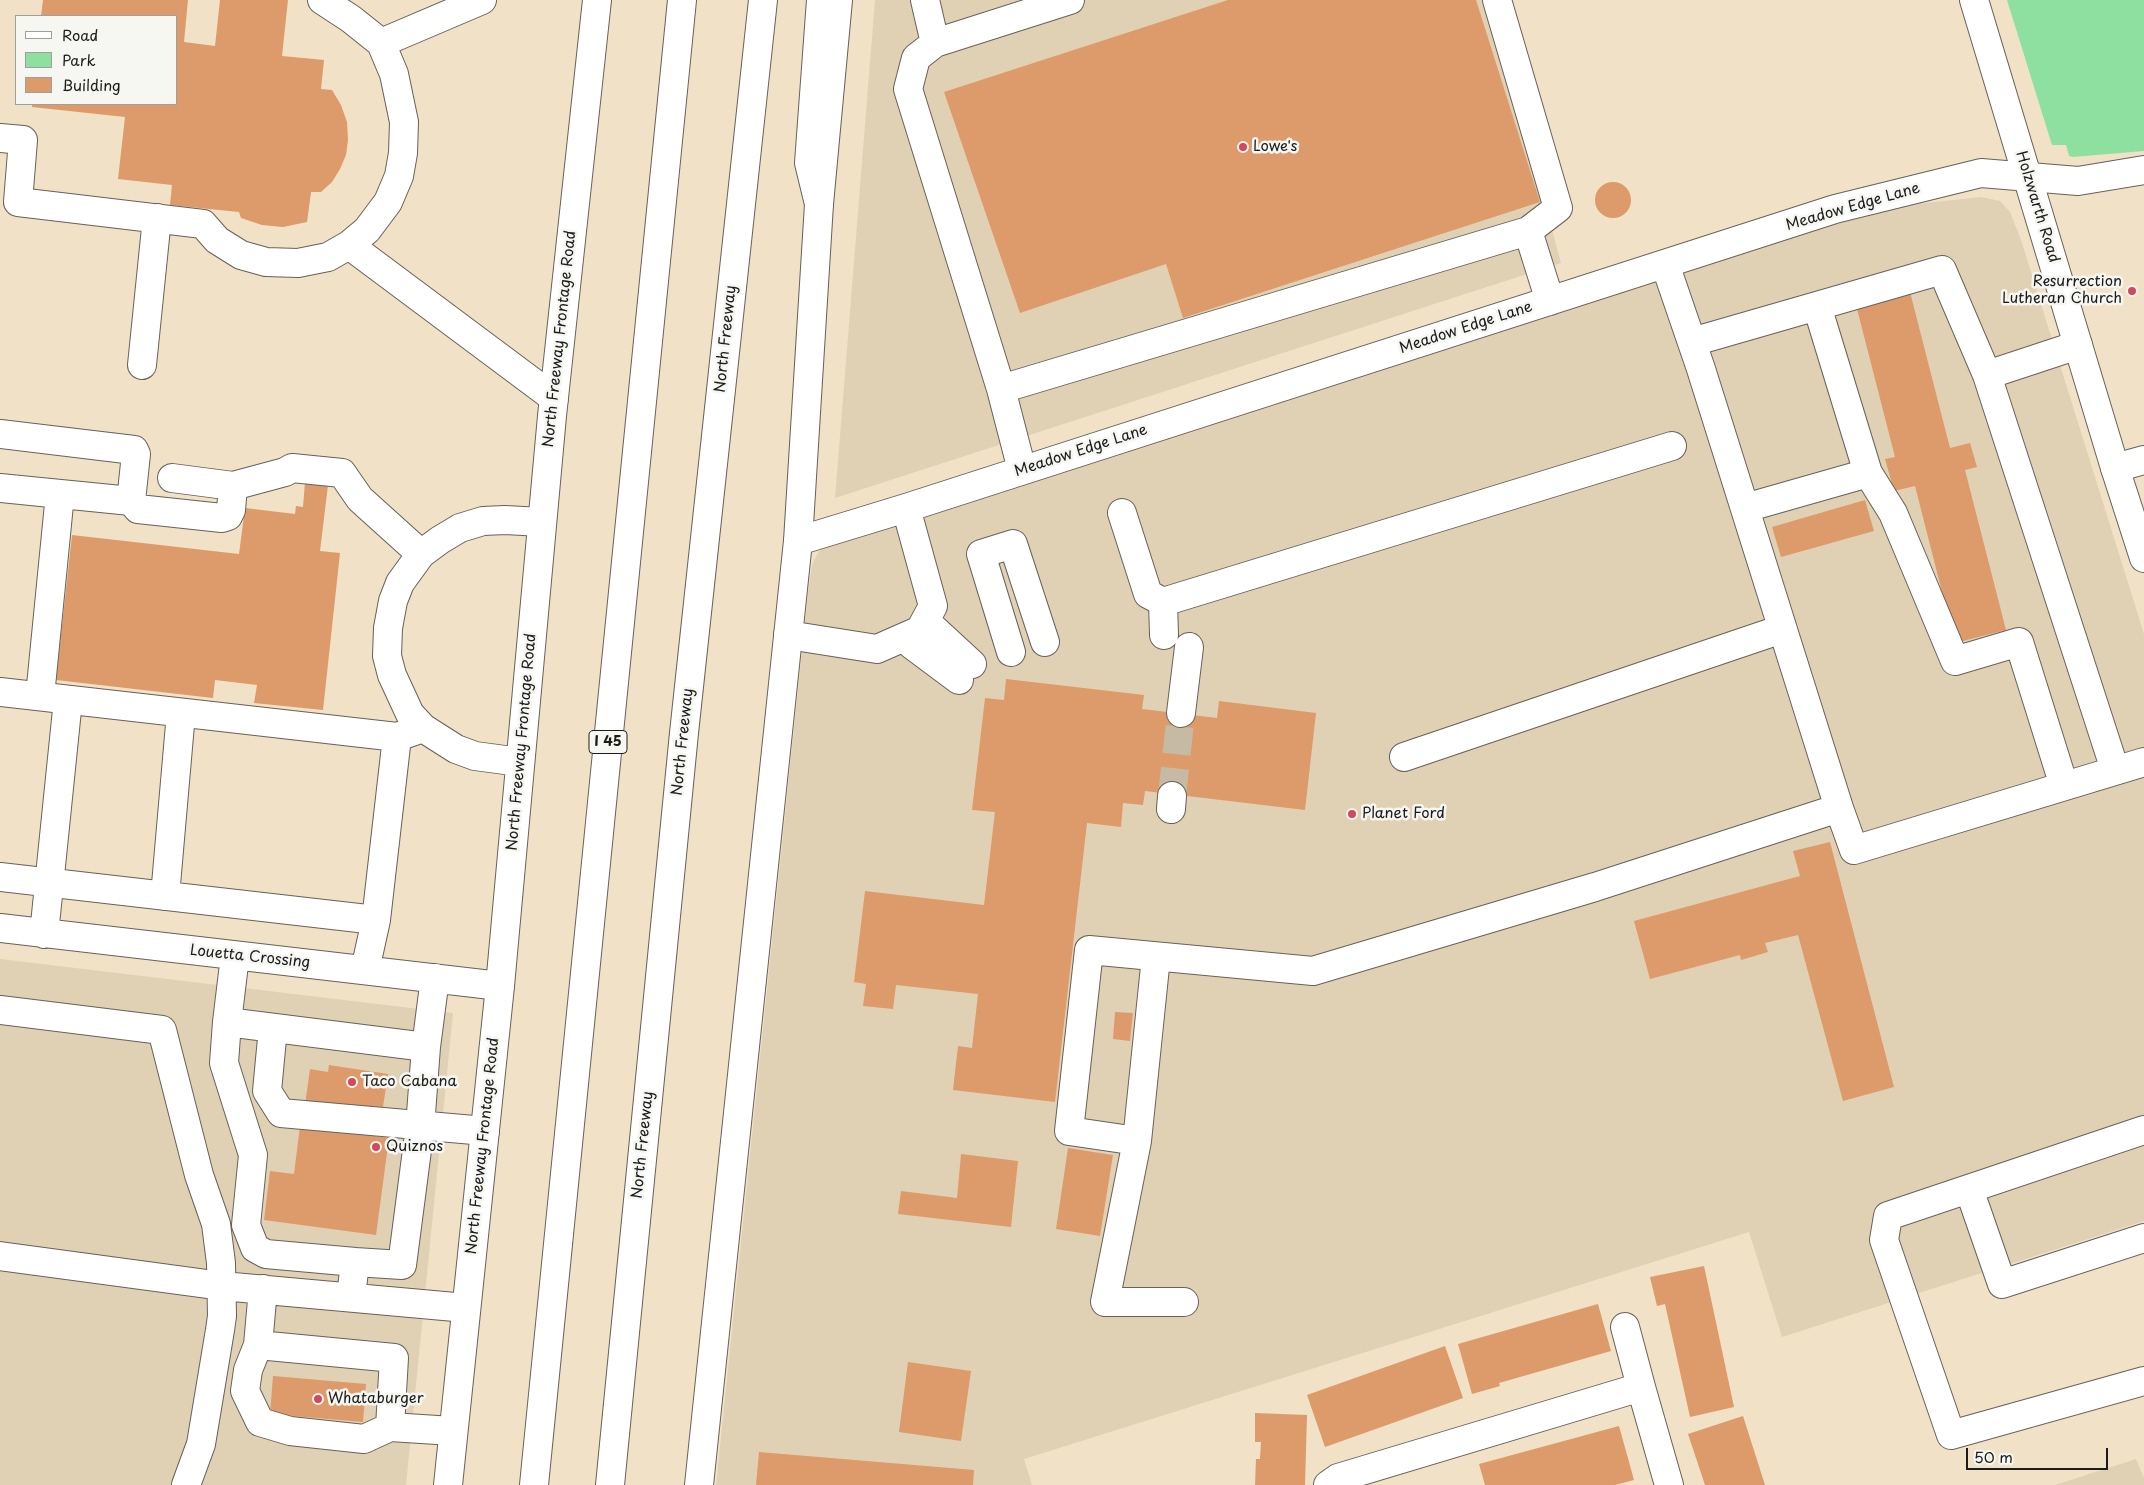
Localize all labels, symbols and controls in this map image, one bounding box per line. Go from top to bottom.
legend [15,15,178,105]
text: Road [62,23,98,46]
text: Park [62,48,96,71]
text: Building [62,73,121,96]
place label: Lowe's [1253,138,1297,156]
marker: Lowe's [1237,141,1249,153]
street label: Holzwarth Road [2011,149,2063,265]
street label: Meadow Edge Lane [1784,179,1922,235]
street label: North Freeway Frontage Road [540,230,580,448]
place label: Resurrection Lutheran Church [2002,273,2122,308]
street label: North Freeway [711,285,741,393]
marker: Resurrection Lutheran Church [2126,285,2138,297]
street label: Meadow Edge Lane [1397,298,1535,358]
street label: Meadow Edge Lane [1012,421,1150,481]
street label: North Freeway Frontage Road [504,633,540,851]
street label: North Freeway [668,688,698,796]
road number: I 45 [589,730,627,754]
place label: Planet Ford [1362,805,1445,823]
marker: Planet Ford [1346,808,1358,820]
street label: Louetta Crossing [189,942,311,972]
street label: North Freeway Frontage Road [463,1037,503,1255]
place label: Taco Cabana [362,1073,457,1091]
marker: Taco Cabana [346,1076,358,1088]
street label: North Freeway [628,1091,658,1199]
place label: Quiznos [386,1138,443,1156]
marker: Quiznos [370,1141,382,1153]
place label: Whataburger [328,1390,424,1408]
marker: Whataburger [312,1393,324,1405]
scale bar [1969,1438,2112,1470]
text: 50 m [1974,1445,2013,1468]

